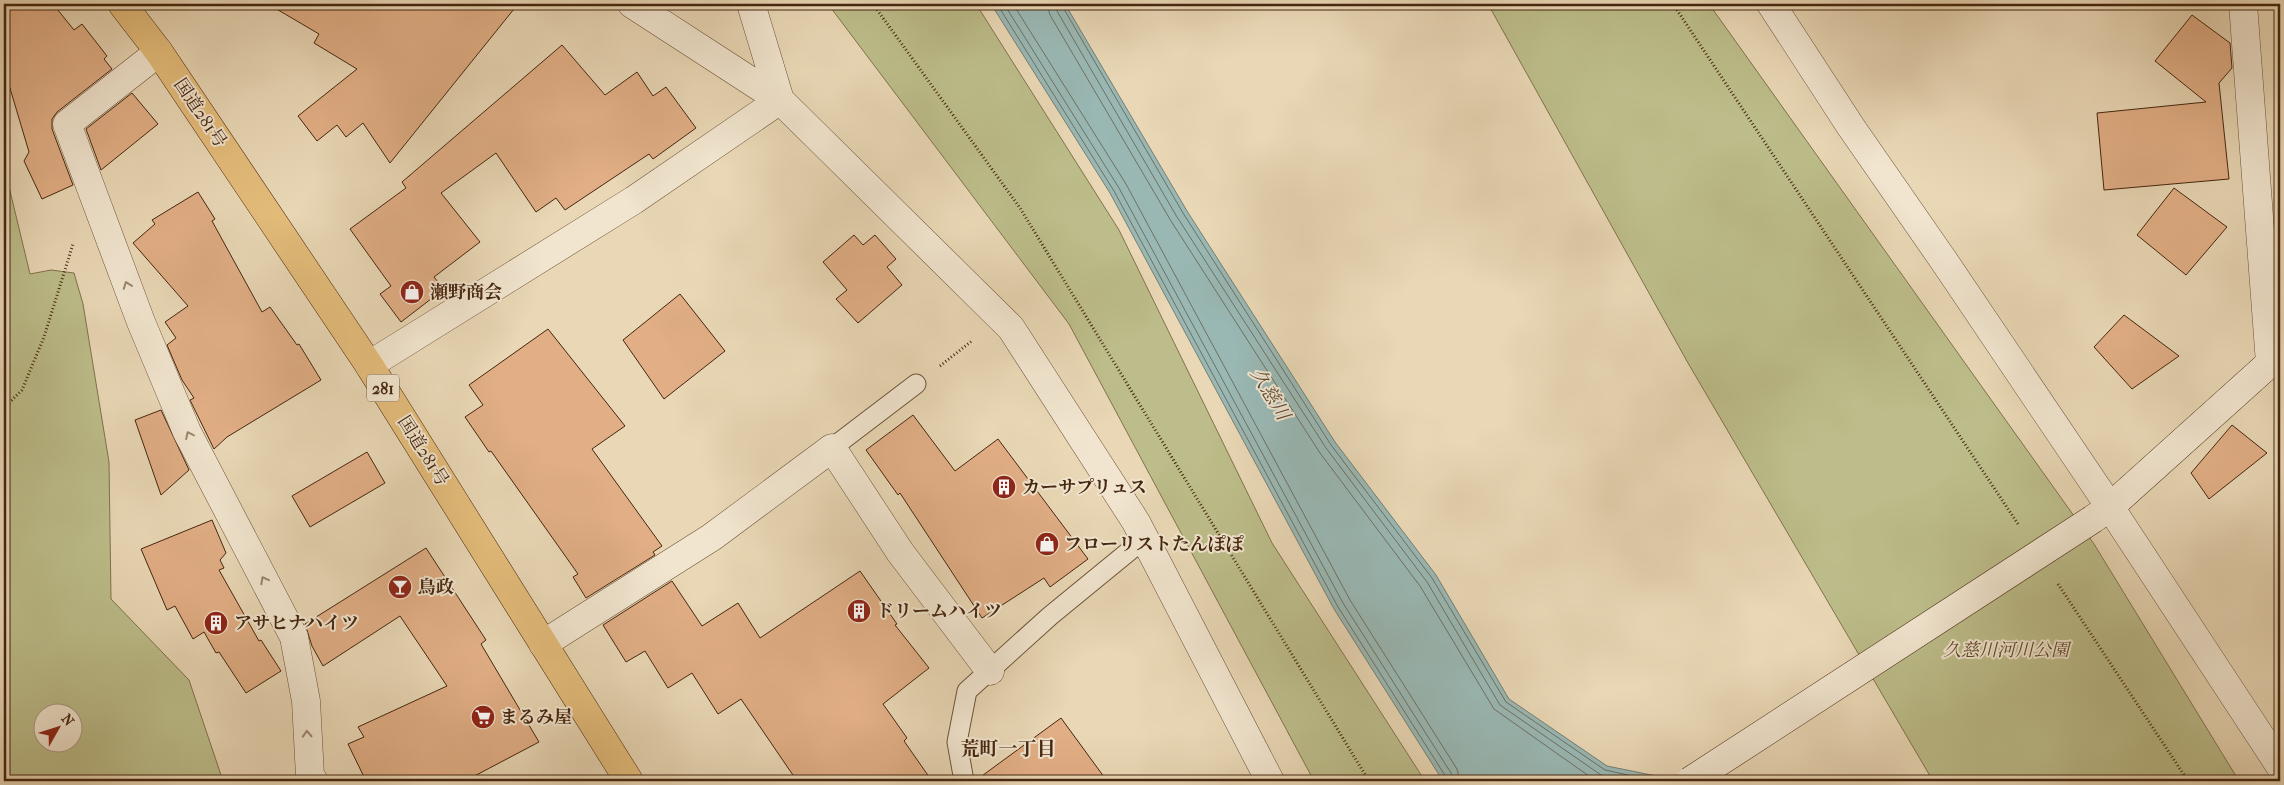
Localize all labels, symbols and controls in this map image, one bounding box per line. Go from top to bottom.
street label: 国道281号 [169,74,231,152]
shop icon: 瀬野商会 [399,279,425,305]
one-way arrow [123,281,133,290]
place label: 瀬野商会 [430,282,502,303]
water label: 久慈川 [1246,364,1295,426]
road number: 281 [367,374,399,402]
street label: 国道281号 [393,412,453,490]
one-way arrow [185,432,195,441]
building icon: カーサプリュス [991,474,1017,500]
place label: カーサプリュス [1022,477,1147,498]
shop icon: フローリストたんぽぽ [1034,531,1060,557]
place label: フローリストたんぽぽ [1064,534,1244,555]
bar icon: 鳥政 [387,574,413,600]
one-way arrow [260,576,270,585]
place label: 鳥政 [418,577,454,598]
building icon: ドリームハイツ [846,598,872,624]
place label: ドリームハイツ [876,601,1002,622]
building icon: アサヒナハイツ [203,610,229,636]
place label: アサヒナハイツ [234,613,359,634]
park label: 久慈川河川公園 [1943,640,2072,661]
north arrow [32,702,82,752]
supermarket icon: まるみ屋 [470,704,496,730]
place label: まるみ屋 [500,707,572,728]
text: N [58,711,78,730]
one-way arrow [302,729,313,737]
district label: 荒町一丁目 [960,738,1056,760]

